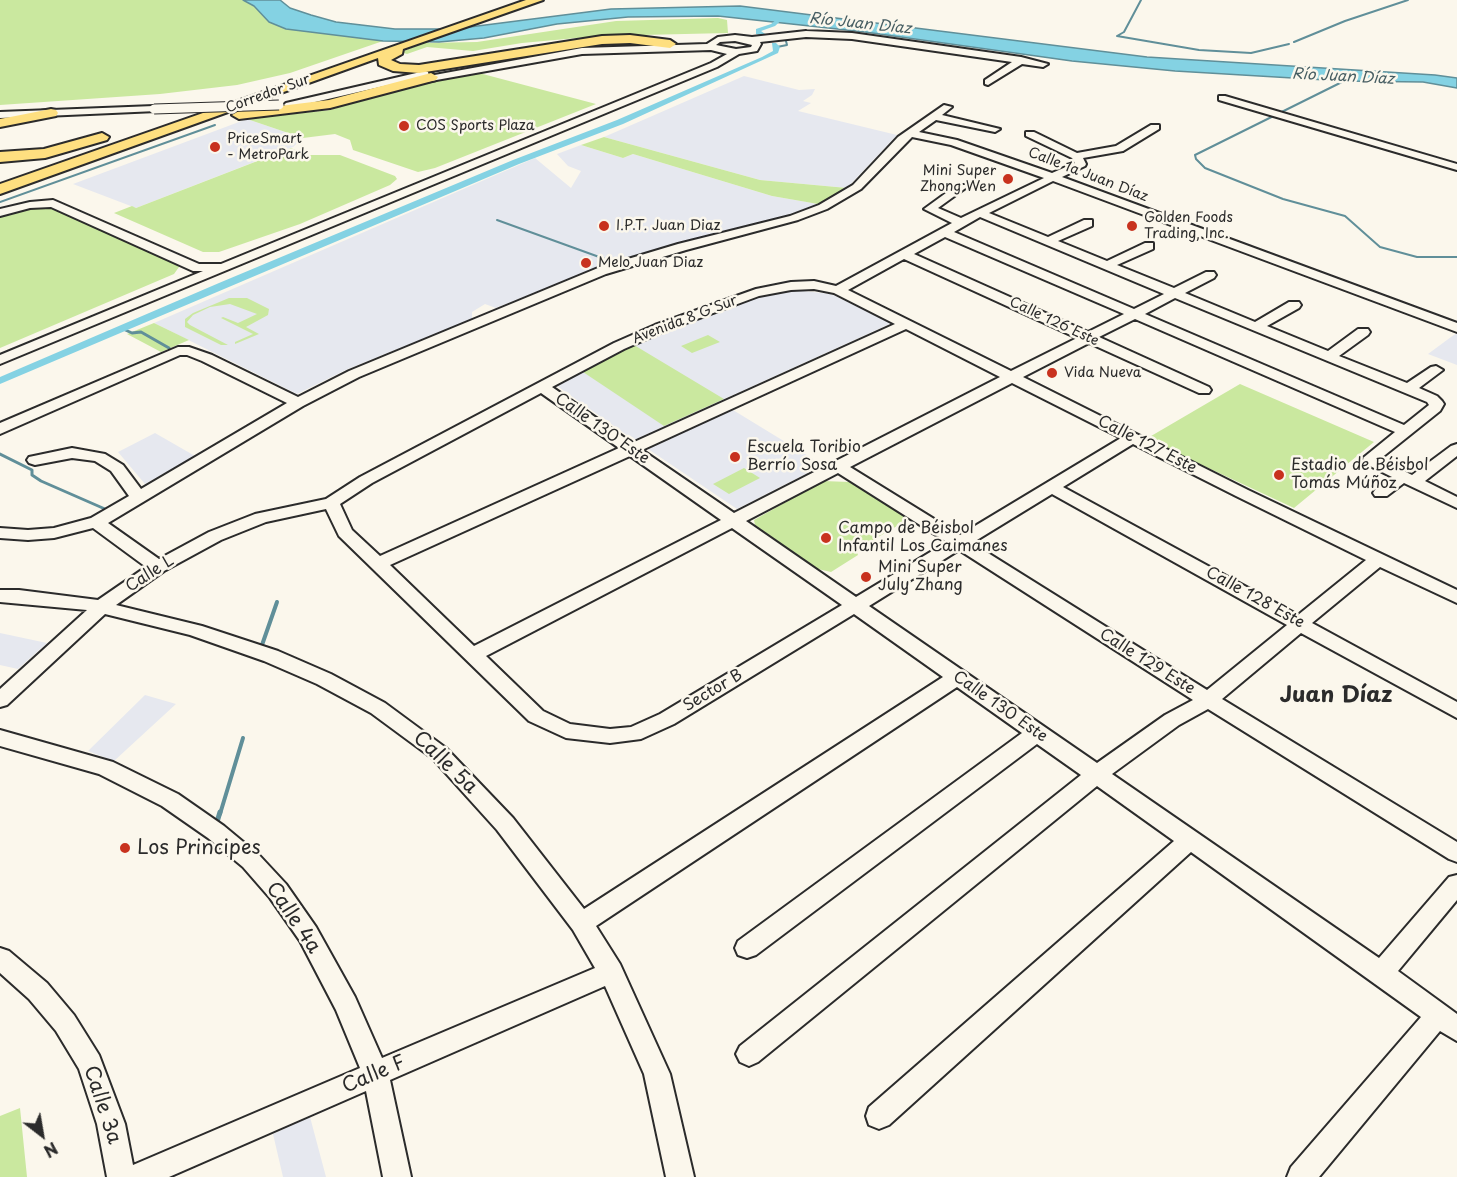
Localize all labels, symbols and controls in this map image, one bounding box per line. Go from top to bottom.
water label: Río Juan Díaz [808,10,912,38]
water label: Río Juan Díaz [1291,65,1395,89]
street label: Corredor Sur [224,71,312,117]
place label: COS Sports Plaza [416,118,534,134]
marker: COS Sports Plaza [397,119,411,133]
place label: PriceSmart - MetroPark [227,131,309,164]
marker: PriceSmart - MetroPark [208,140,222,154]
street label: Calle 1a Juan Díaz [1026,144,1150,206]
place label: Mini Super Zhong Wen [920,163,996,196]
marker: Mini Super Zhong Wen [1001,172,1015,186]
place label: Golden Foods Trading, Inc. [1144,210,1233,243]
place label: I.P.T. Juan Diaz [616,218,720,234]
marker: I.P.T. Juan Diaz [597,219,611,233]
marker: Golden Foods Trading, Inc. [1125,219,1139,233]
place label: Melo Juan Diaz [598,255,703,271]
marker: Melo Juan Diaz [579,256,593,270]
street label: Avenida 8 G Sur [630,292,740,348]
street label: Calle 126 Este [1007,294,1101,350]
place label: Vida Nueva [1064,365,1141,381]
marker: Vida Nueva [1045,366,1059,380]
street label: Calle 130 Este [551,389,653,469]
street label: Calle 127 Este [1094,412,1200,478]
place label: Escuela Toribio Berrío Sosa [747,438,861,476]
marker: Escuela Toribio Berrío Sosa [728,450,742,464]
place label: Estadio de Béisbol Tomás Múñoz [1291,456,1428,494]
marker: Estadio de Béisbol Tomás Múñoz [1272,468,1286,482]
place label: Campo de Béisbol Infantil Los Caimanes [838,519,1008,557]
marker: Campo de Béisbol Infantil Los Caimanes [819,531,833,545]
street label: Calle L [122,551,178,597]
place label: Mini Super July Zhang [878,558,963,596]
street label: Calle 128 Este [1202,563,1308,633]
marker: Mini Super July Zhang [859,570,873,584]
street label: Calle 129 Este [1096,625,1198,699]
street label: Sector B [680,666,746,716]
street label: Calle 130 Este [949,667,1051,747]
district label: Juan Díaz [1280,683,1392,709]
street label: Calle 5a [408,726,482,800]
place label: Los Principes [137,836,261,860]
marker: Los Principes [118,841,132,855]
street label: Calle 4a [260,878,326,958]
street label: Calle F [339,1051,409,1099]
street label: Calle 3a [78,1063,126,1147]
north arrow [12,1105,72,1165]
text: N [40,1137,63,1164]

